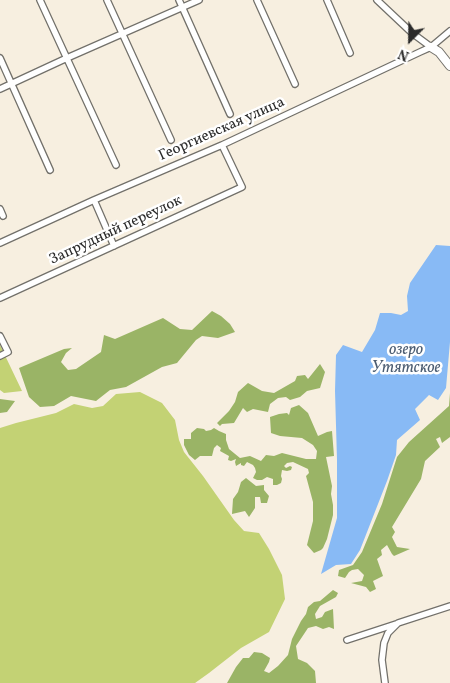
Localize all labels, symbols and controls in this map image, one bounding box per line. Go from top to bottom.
north arrow [385,15,435,65]
text: N [396,44,412,65]
street label: Георгиевская улица [156,94,288,166]
street label: Запрудный переулок [47,192,185,270]
water label: озеро Утятское [372,341,440,379]

